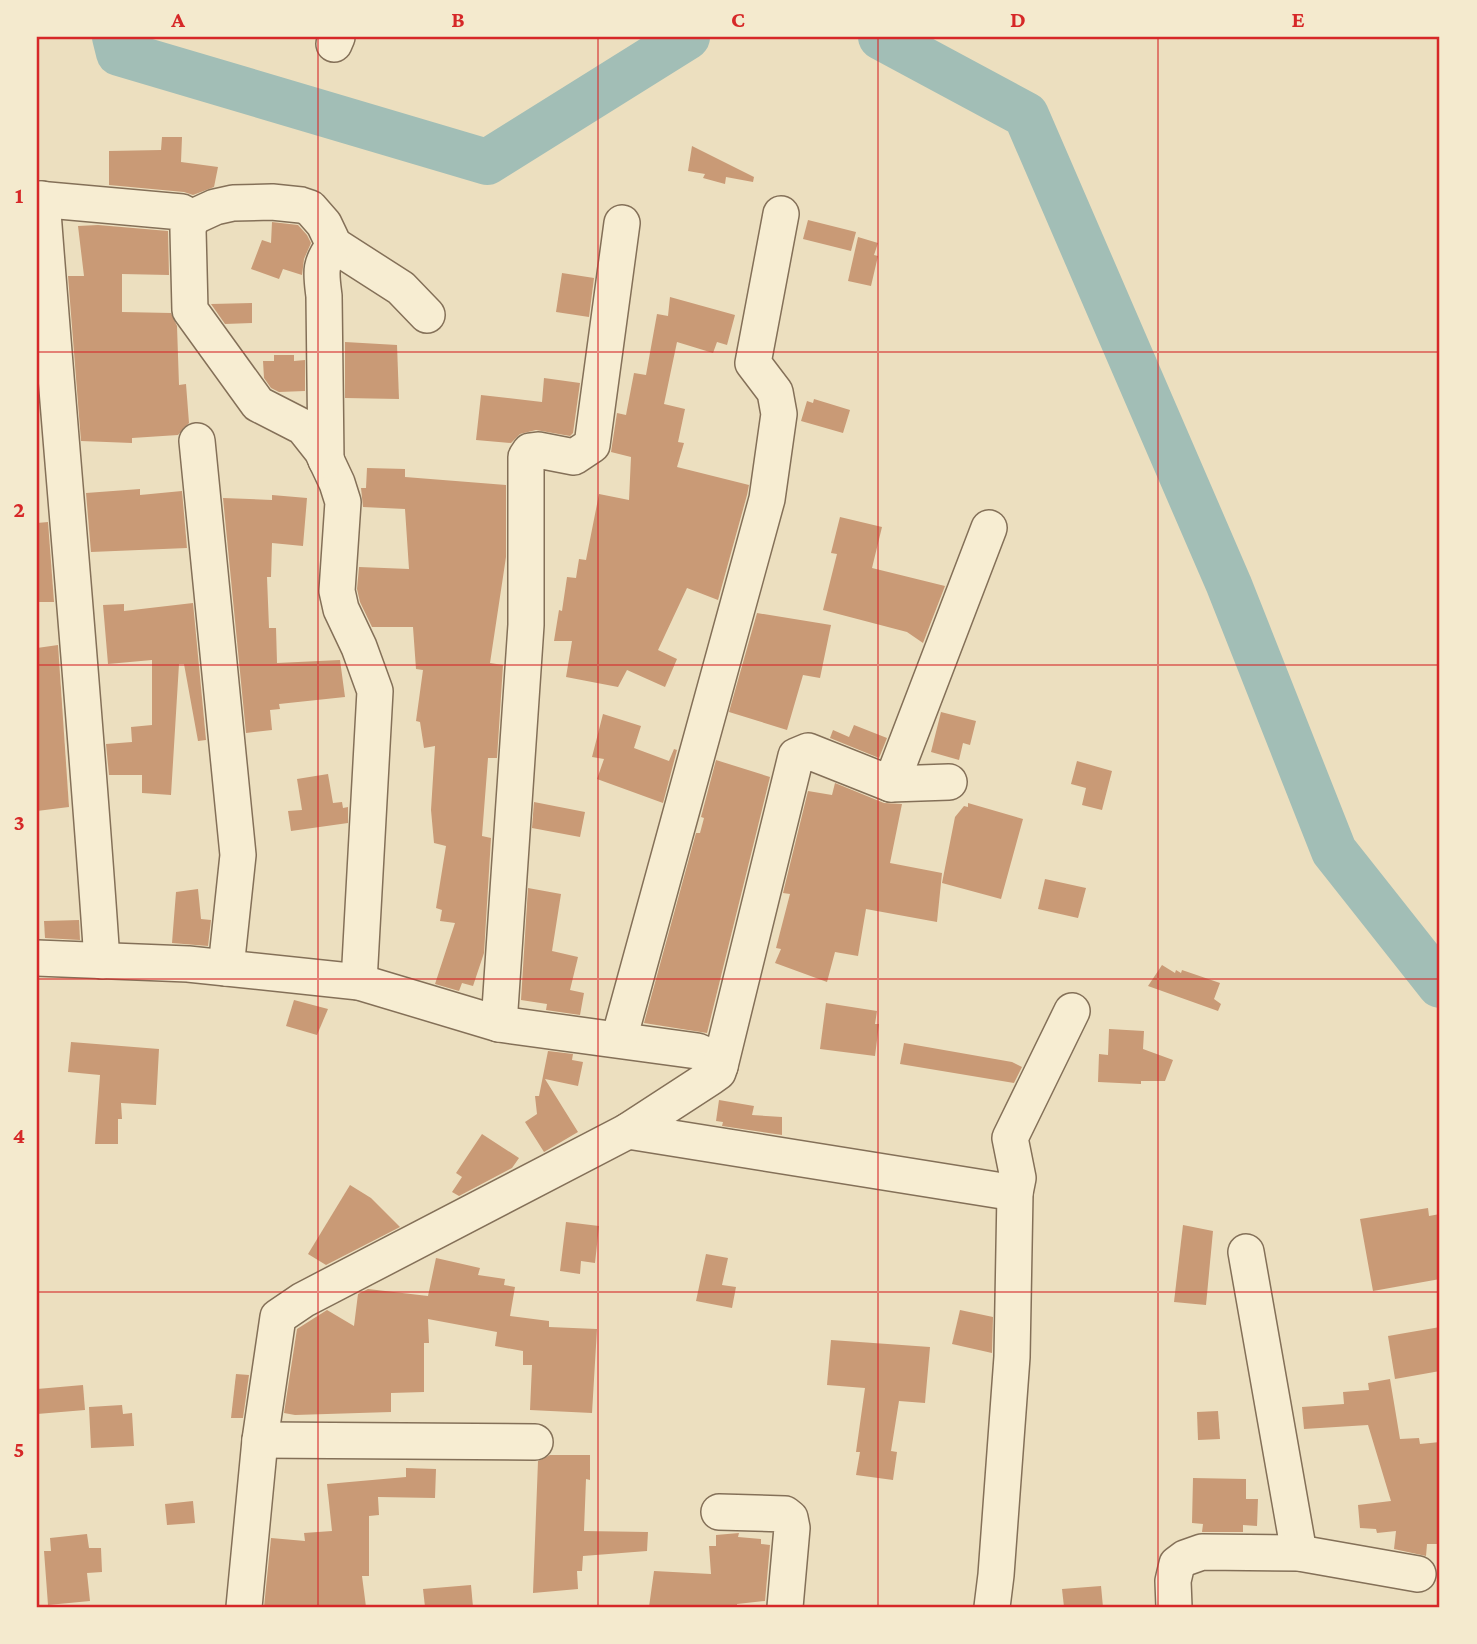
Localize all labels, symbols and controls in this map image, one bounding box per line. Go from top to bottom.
text: A [170,6,185,32]
text: B [451,6,465,32]
text: C [731,6,745,32]
text: D [1010,6,1026,32]
text: E [1291,6,1305,32]
text: 1 [15,182,24,208]
text: 2 [13,496,25,522]
text: 3 [13,809,25,835]
text: 4 [13,1122,25,1148]
text: 5 [13,1436,25,1462]

